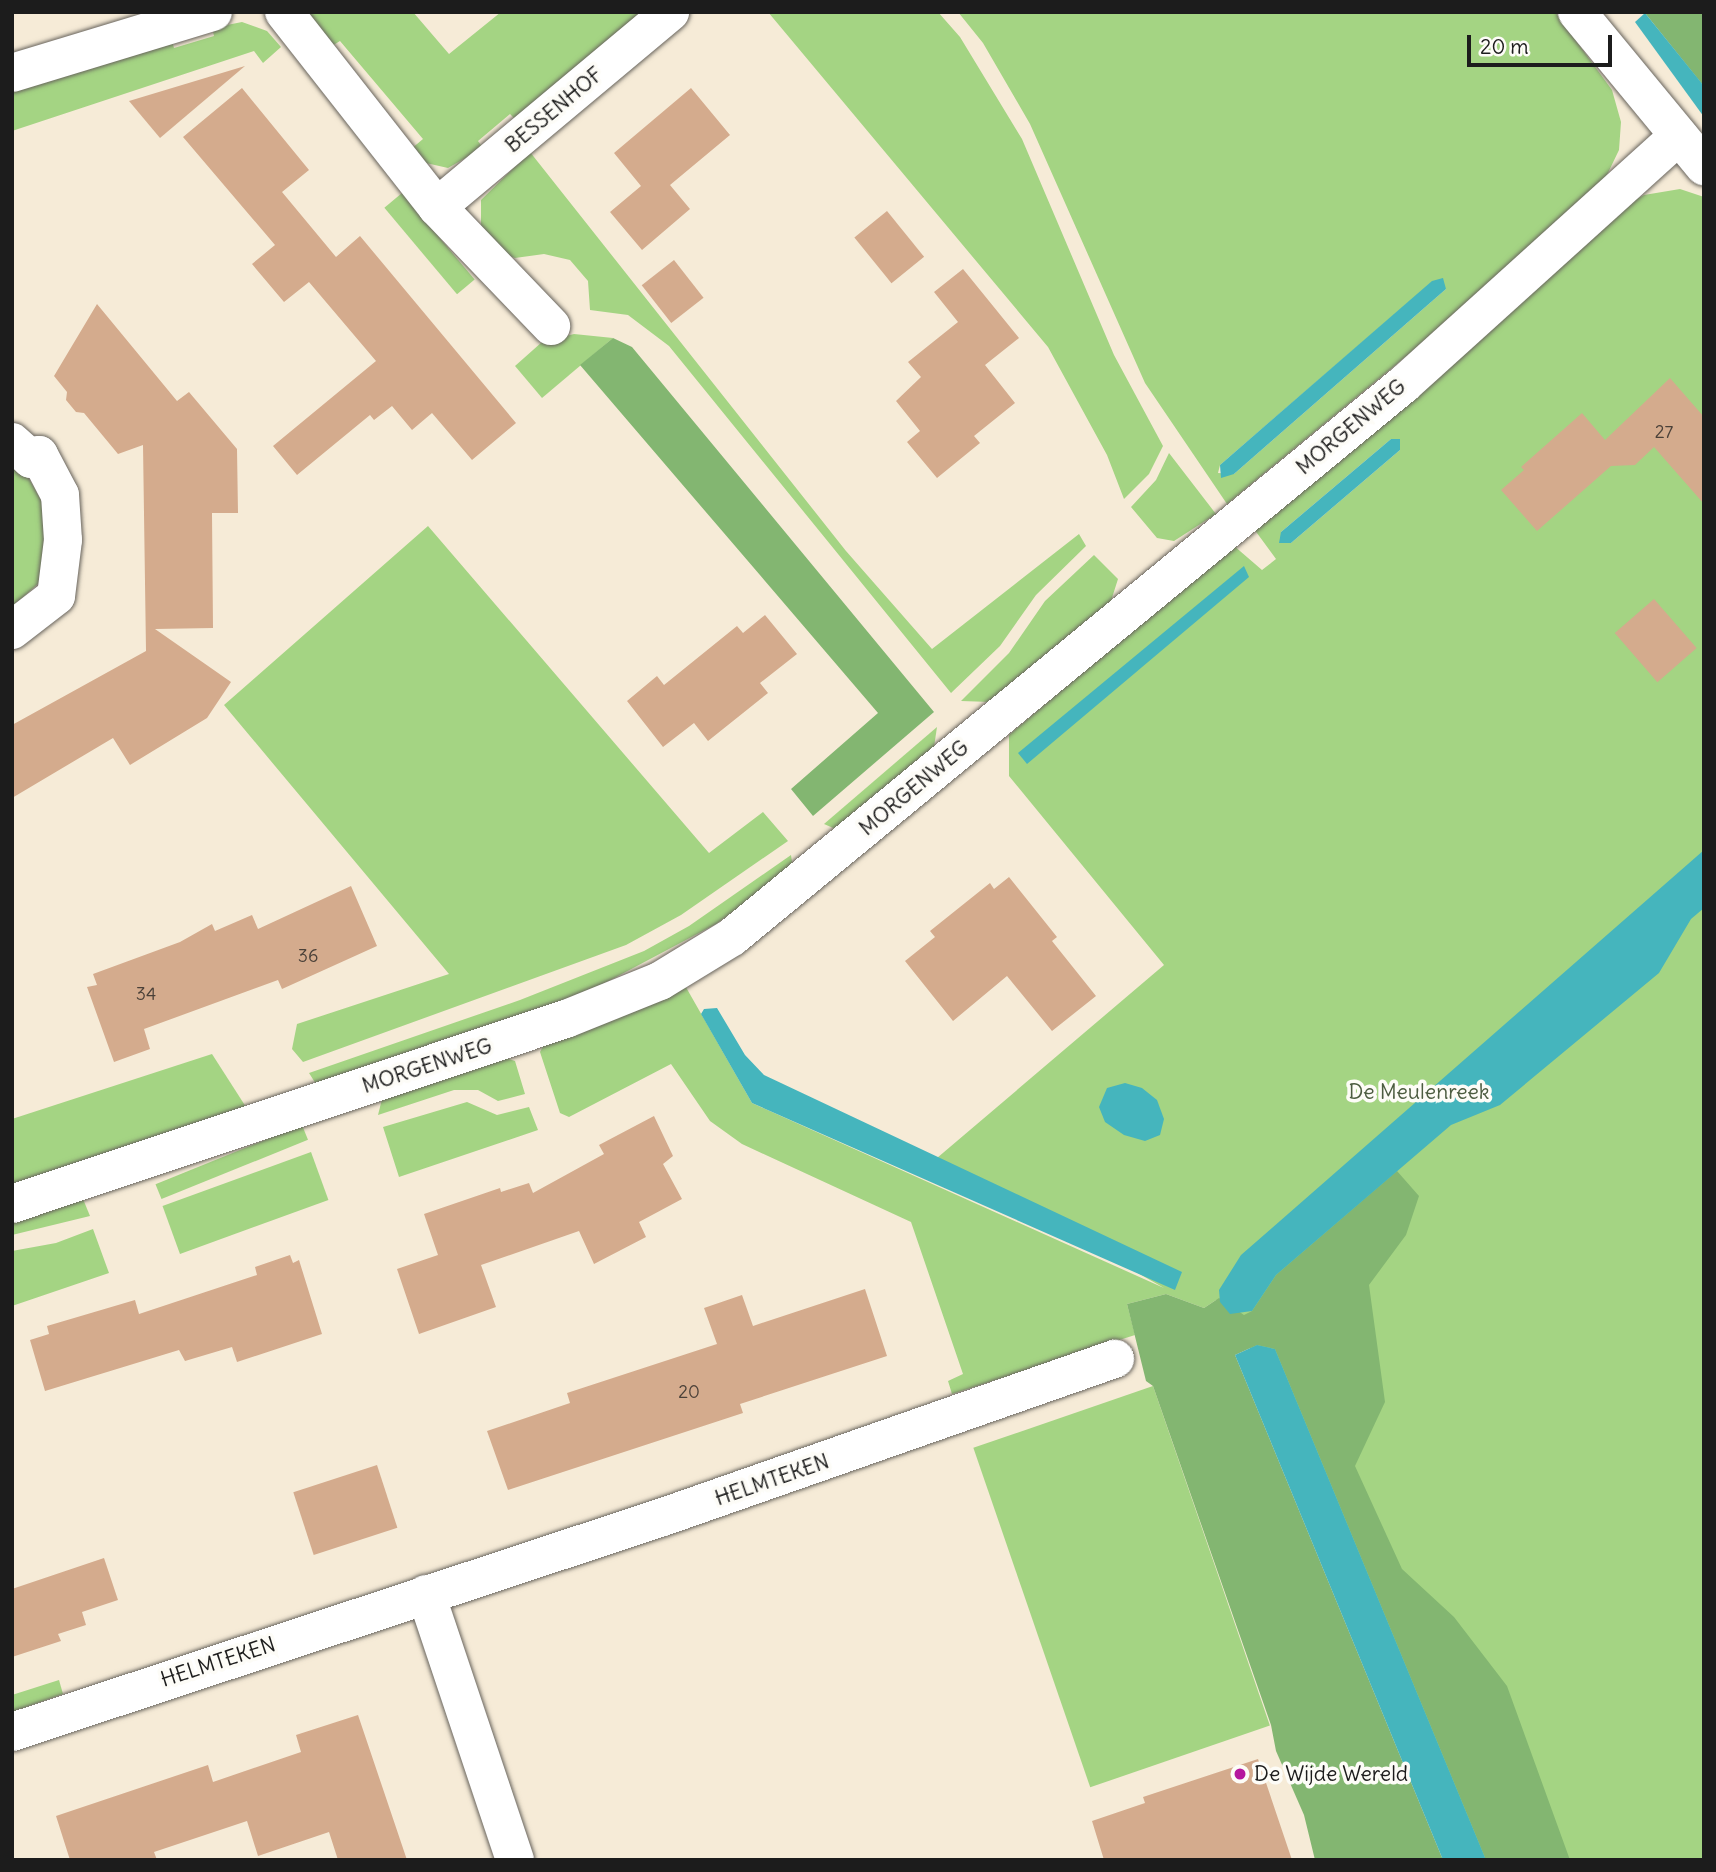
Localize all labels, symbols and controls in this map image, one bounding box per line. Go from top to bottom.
scale bar [1471,21,1616,65]
text: 20 m [1480,33,1529,60]
street label: BESSENHOF [500,62,608,158]
street label: MORGENWEG [1291,374,1411,480]
house number: 27 [1655,421,1673,443]
street label: MORGENWEG [854,735,974,841]
house number: 36 [298,945,318,967]
house number: 34 [136,983,156,1005]
street label: MORGENWEG [359,1033,495,1099]
park label: De Meulenreek [1348,1079,1490,1105]
house number: 20 [678,1381,700,1403]
street label: HELMTEKEN [712,1449,832,1511]
street label: HELMTEKEN [158,1632,278,1692]
place label: De Wijde Wereld [1254,1761,1408,1787]
marker: De Wijde Wereld [1232,1766,1248,1782]

